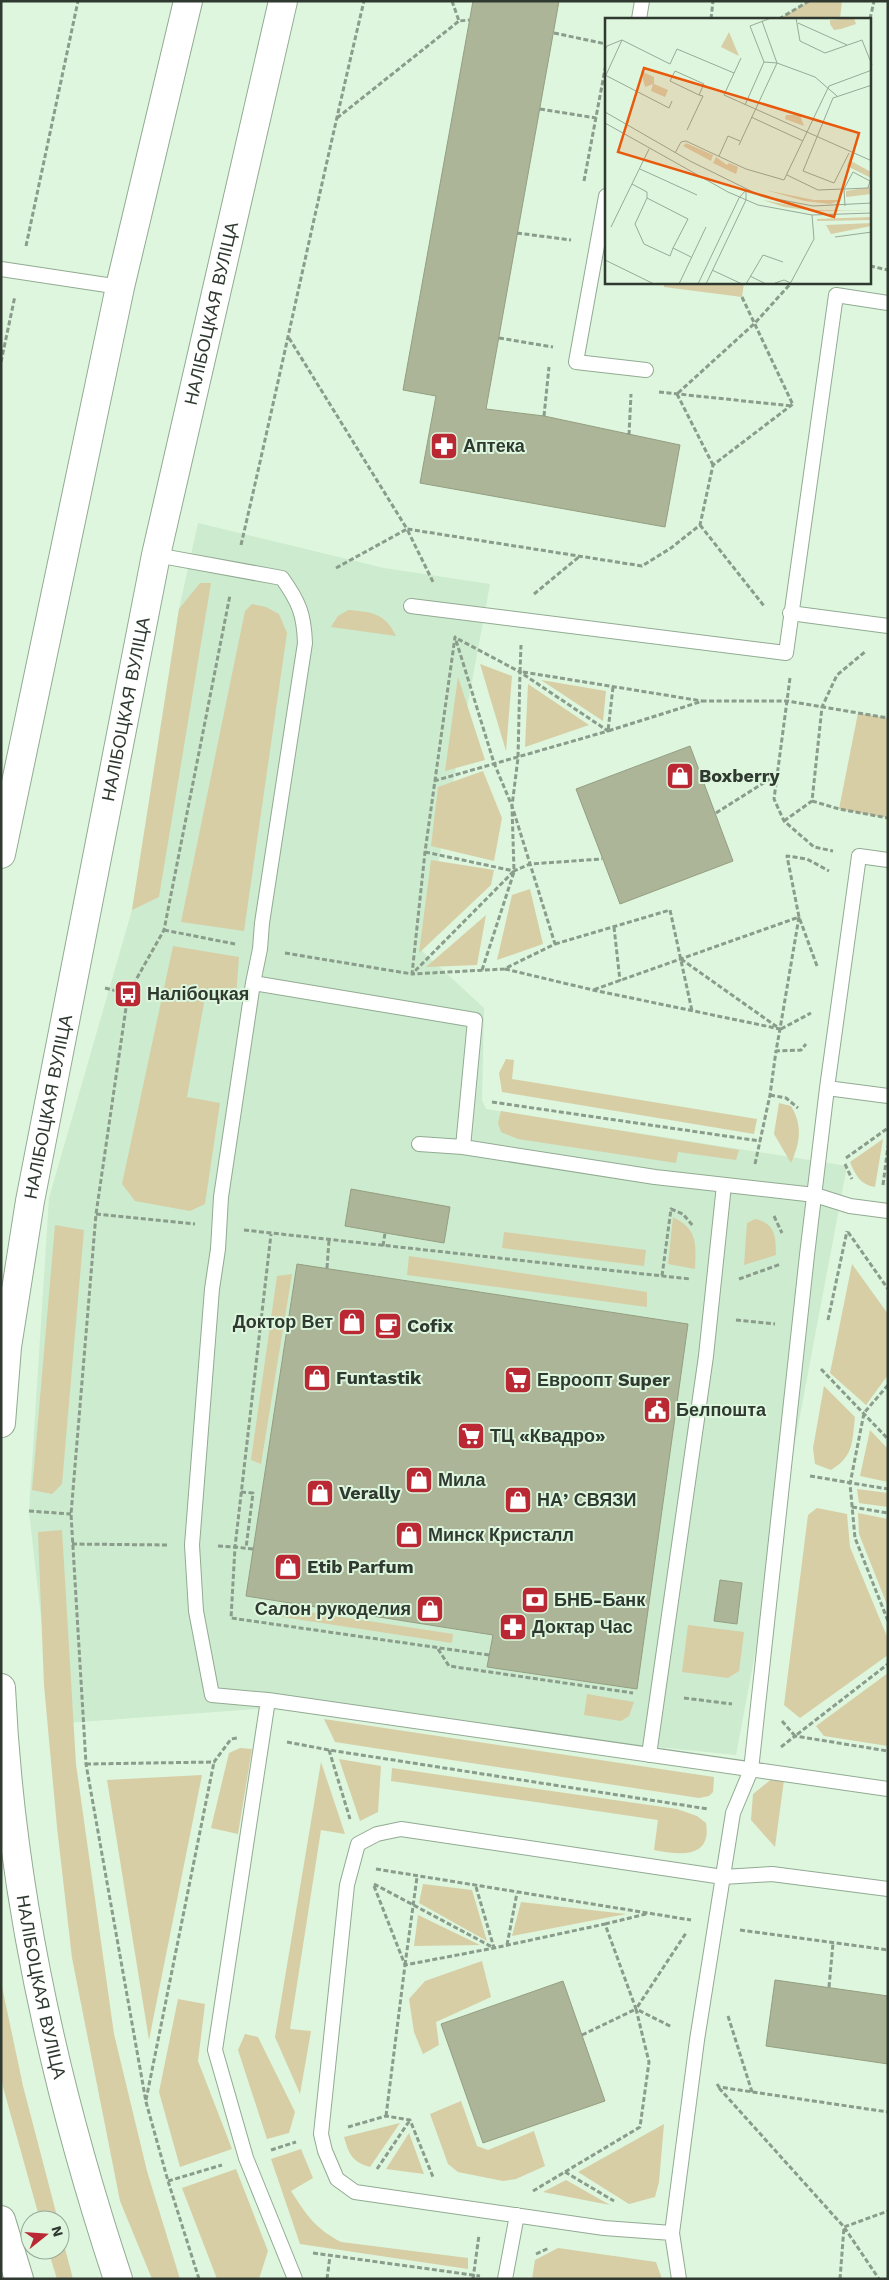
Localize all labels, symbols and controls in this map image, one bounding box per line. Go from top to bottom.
inset map [605,18,872,284]
street label: НАЛІБОЦКАЯ ВУЛІЦА [180,220,242,407]
pharmacy icon: Аптека [429,431,459,461]
place label: Аптека [463,435,526,456]
street label: НАЛІБОЦКАЯ ВУЛІЦА [97,615,154,803]
shop icon: Boxberry [665,761,695,791]
place label: Boxberry [699,765,780,786]
bus stop icon: Налібоцкая [113,979,143,1009]
place label: Налібоцкая [147,983,249,1004]
street label: НАЛІБОЦКАЯ ВУЛІЦА [20,1013,76,1201]
shop icon: Доктор Вет [337,1307,367,1337]
place label: Доктор Вет [233,1311,333,1332]
cafe icon: Cofix [373,1311,403,1341]
place label: Cofix [407,1315,454,1336]
shop icon: Funtastik [302,1363,332,1393]
supermarket icon: Евроопт Super [503,1365,533,1395]
place label: Funtastik [336,1367,422,1388]
place label: Евроопт Super [537,1369,670,1390]
public building icon: Белпошта [642,1395,672,1425]
place label: Белпошта [676,1399,767,1420]
supermarket icon: ТЦ «Квадро» [456,1421,486,1451]
place label: ТЦ «Квадро» [490,1425,606,1446]
shop icon: Мила [404,1465,434,1495]
place label: Мила [438,1469,486,1490]
shop icon: Verally [305,1478,335,1508]
place label: Verally [339,1482,401,1503]
shop icon: НАʼСВЯЗИ [503,1485,533,1515]
place label: НАʼСВЯЗИ [537,1489,637,1510]
shop icon: Минск Кристалл [394,1520,424,1550]
place label: Минск Кристалл [428,1524,574,1545]
shop icon: Etib Parfum [273,1552,303,1582]
place label: Etib Parfum [307,1556,414,1577]
bank icon: БНБ-Банк [520,1585,550,1615]
place label: БНБ-Банк [554,1589,646,1610]
shop icon: Салон рукоделия [415,1594,445,1624]
place label: Салон рукоделия [255,1598,411,1619]
pharmacy icon: Доктар Час [498,1612,528,1642]
place label: Доктар Час [532,1616,633,1637]
street label: НАЛІБОЦКАЯ ВУЛІЦА [13,1893,71,2081]
north arrow [20,2210,70,2260]
text: N [48,2224,67,2238]

